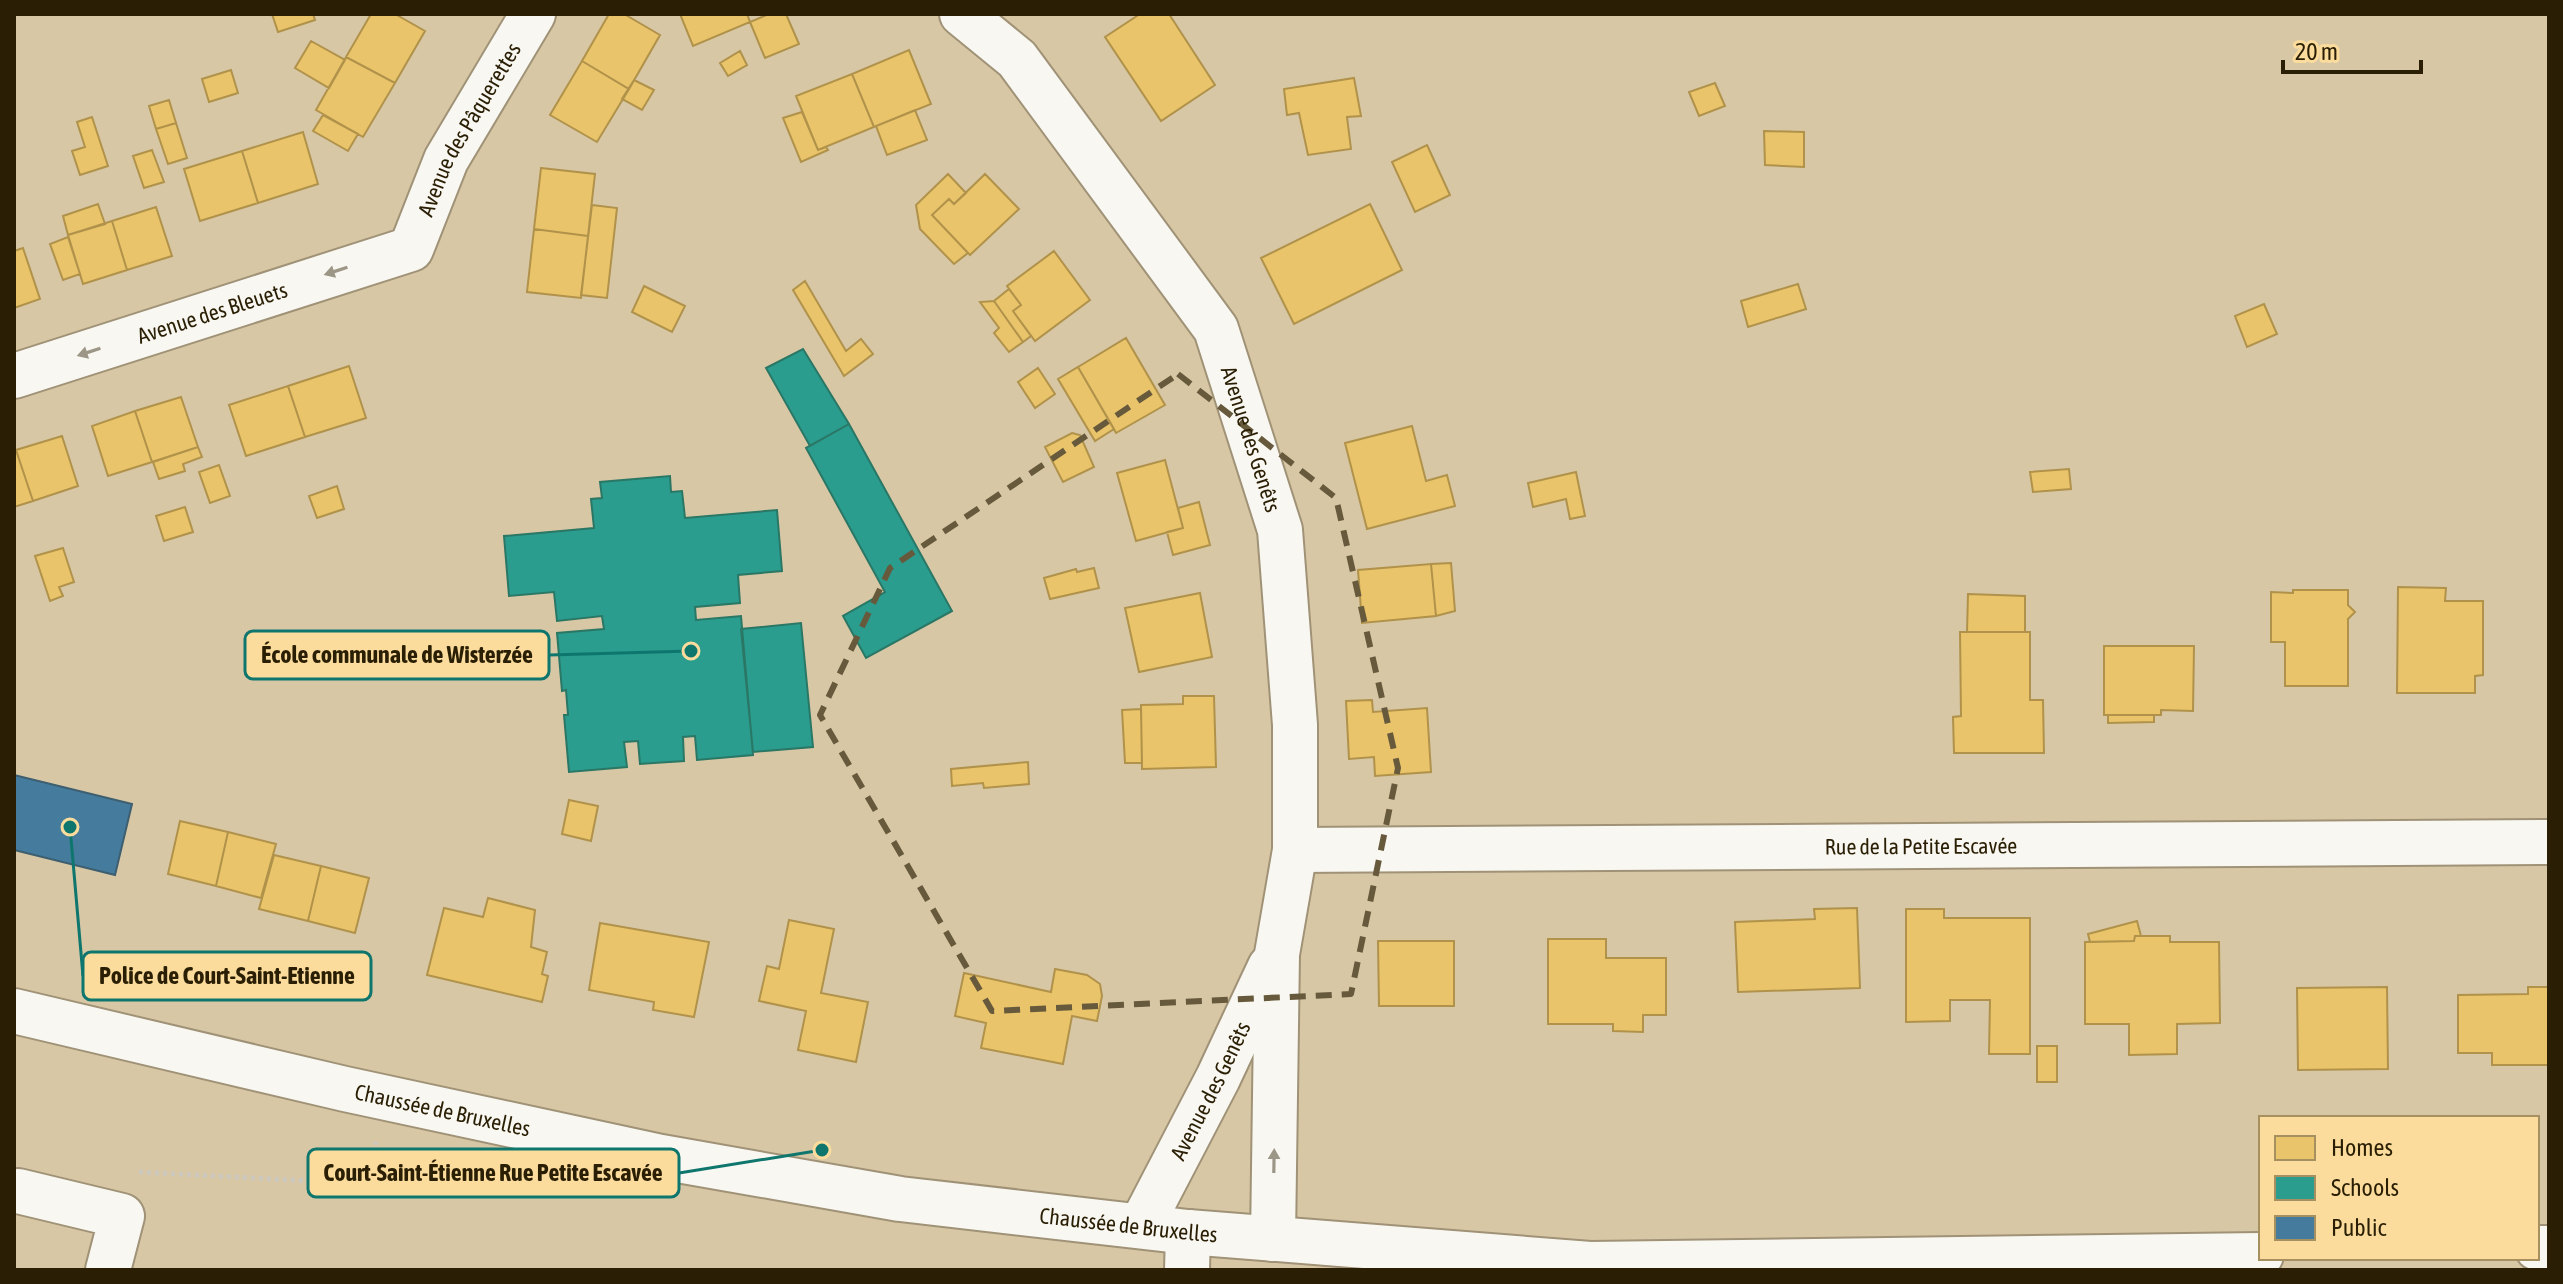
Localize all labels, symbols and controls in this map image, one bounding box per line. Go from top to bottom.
scale bar [2283,24,2421,74]
street label: Avenue des Pâquerettes [412,38,526,220]
text: 20 m [2295,38,2338,65]
one-way arrow [323,265,347,278]
street label: Avenue des Bleuets [134,276,291,349]
one-way arrow [76,346,100,358]
street label: Avenue des Genêts [1216,363,1287,515]
callout: École communale de Wisterzée [245,631,549,679]
text: École communale de Wisterzée [261,641,533,668]
street label: Rue de la Petite Escavée [1825,832,2017,860]
callout: Police de Court-Saint-Etienne [83,952,371,1000]
text: Police de Court-Saint-Etienne [99,962,355,989]
street label: Avenue des Genêts [1165,1017,1256,1164]
street label: Chaussée de Bruxelles [353,1078,533,1142]
legend [2259,1116,2539,1260]
text: Homes [2331,1134,2393,1161]
one-way arrow [1268,1148,1280,1173]
callout: Court-Saint-Étienne Rue Petite Escavée [308,1149,679,1197]
text: Court-Saint-Étienne Rue Petite Escavée [323,1159,663,1186]
text: Schools [2331,1174,2399,1201]
street label: Chaussée de Bruxelles [1038,1202,1219,1247]
text: Public [2331,1214,2387,1241]

